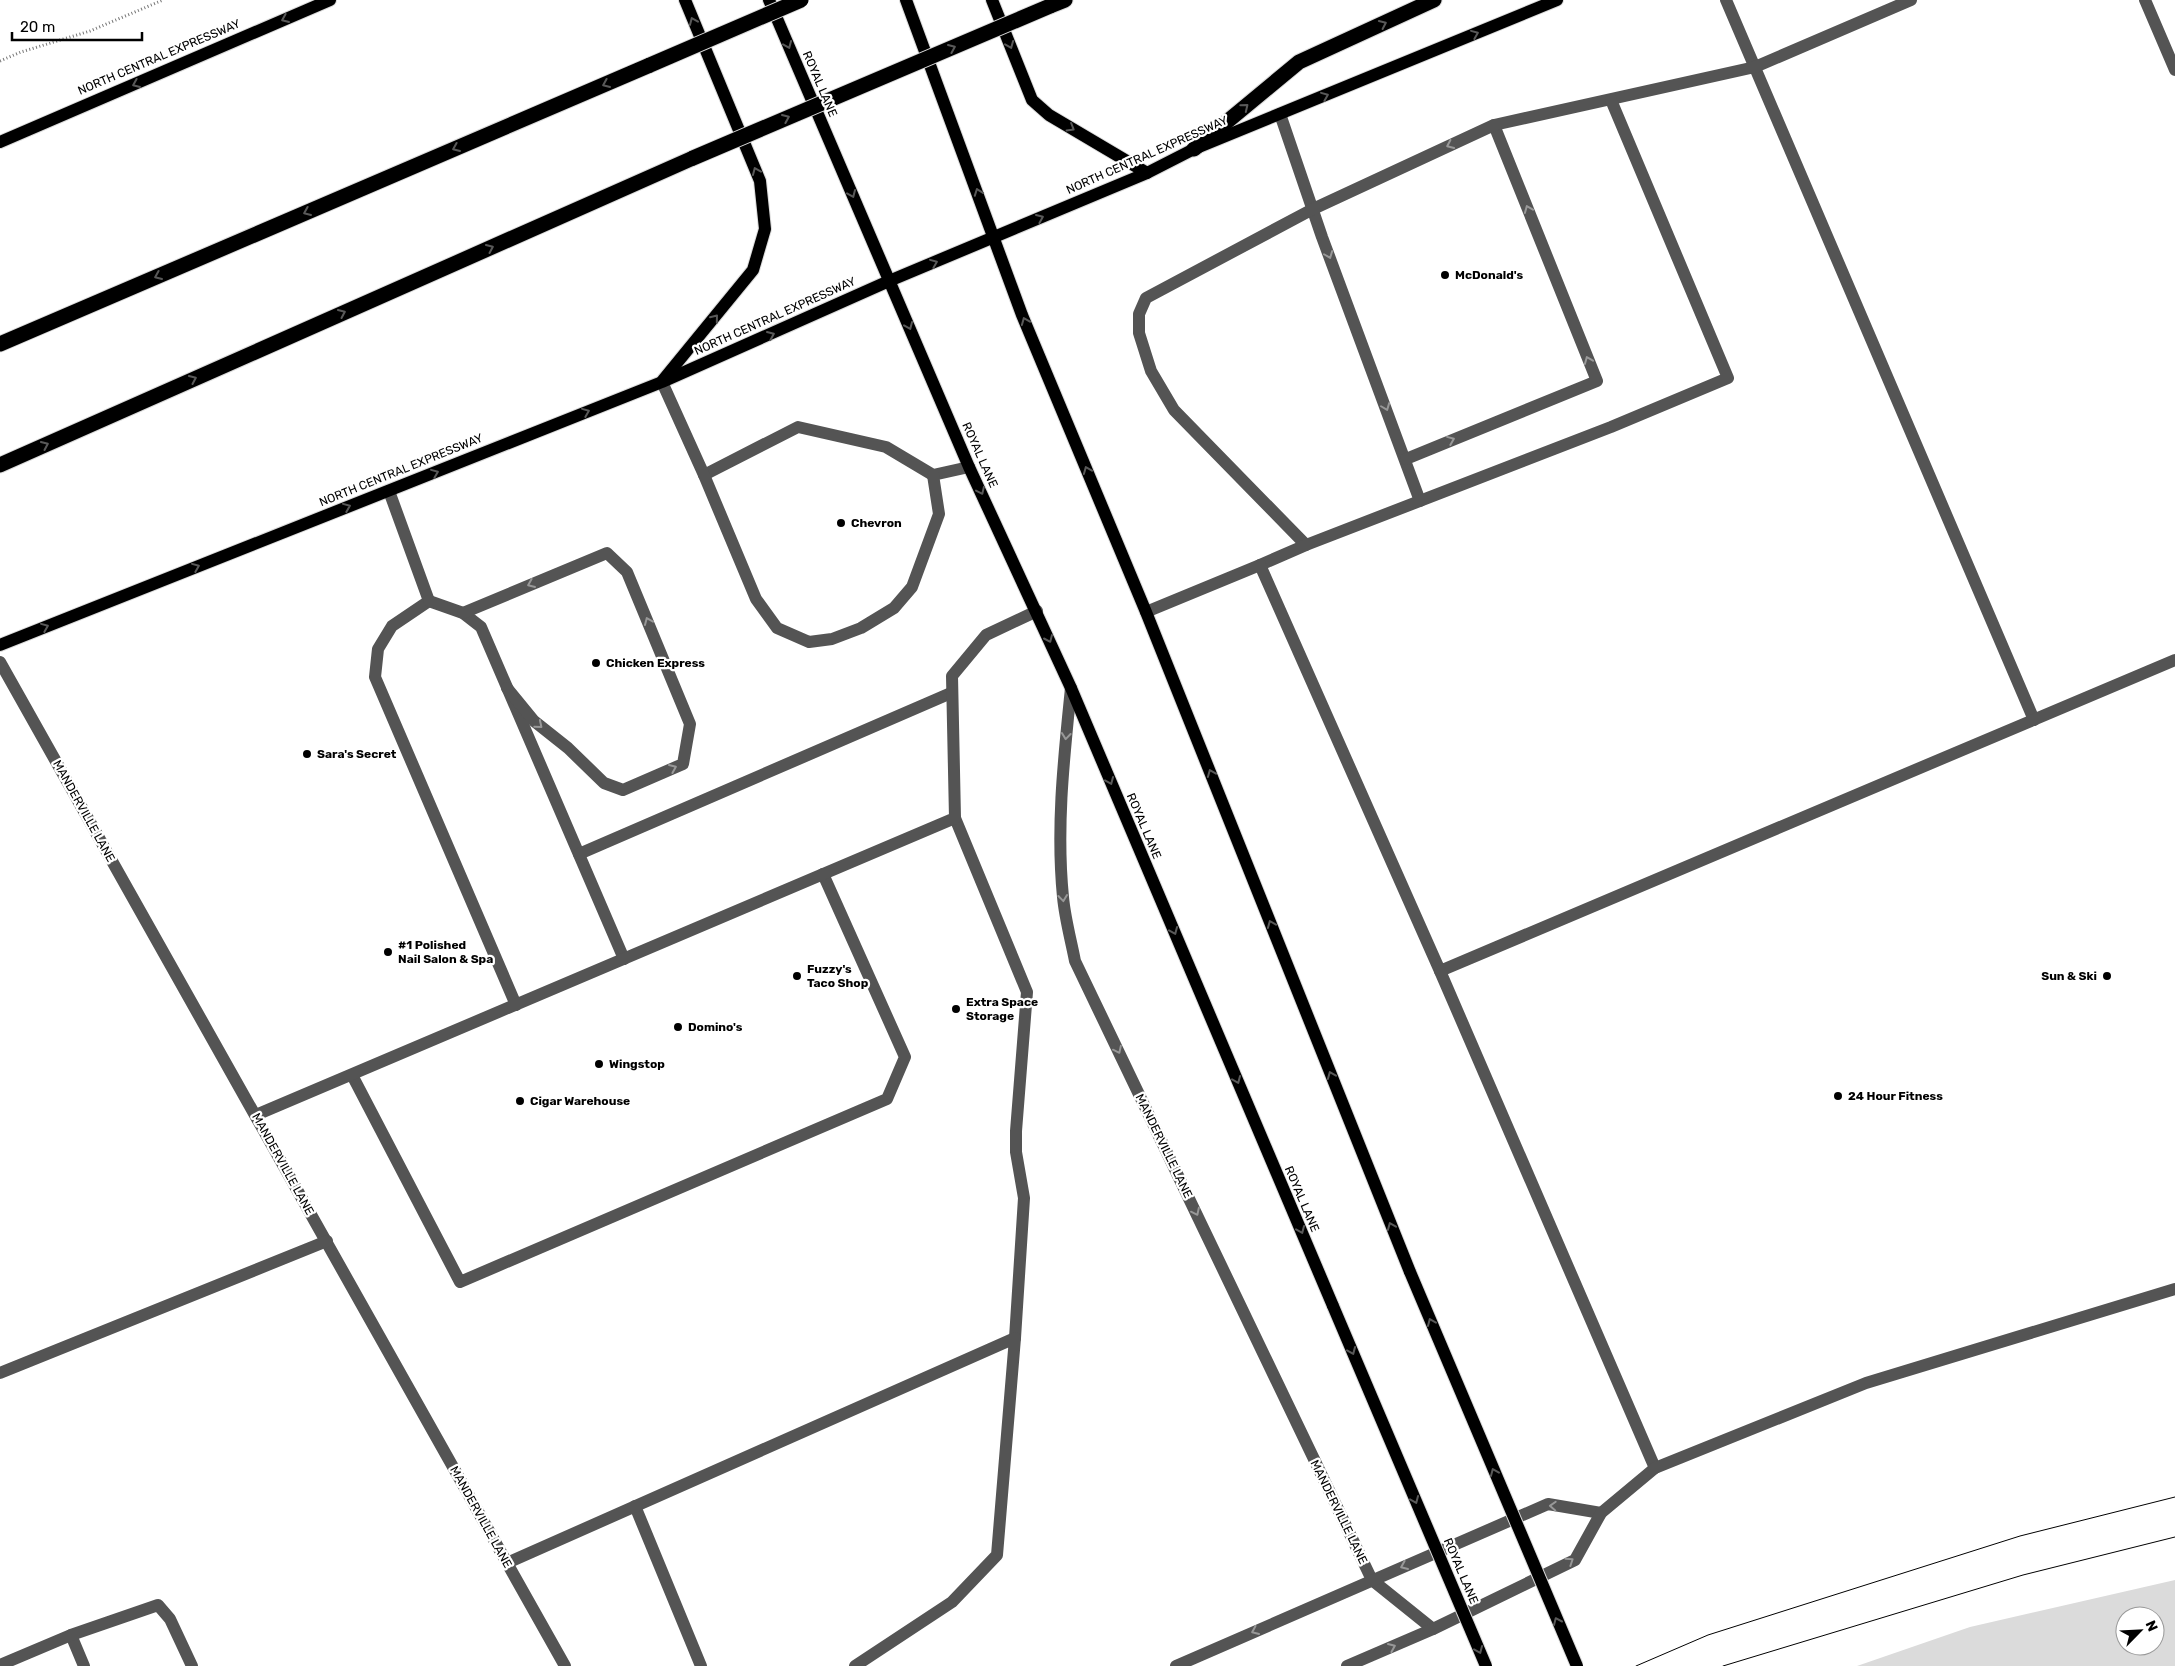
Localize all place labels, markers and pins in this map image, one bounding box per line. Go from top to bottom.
place label: McDonald's [1455,268,1523,282]
marker: McDonald's [1439,269,1451,281]
place label: Chevron [851,516,902,530]
marker: Chevron [835,517,847,529]
place label: Chicken Express [606,656,705,670]
marker: Chicken Express [590,657,602,669]
place label: Sara's Secret [317,747,397,761]
marker: Sara's Secret [301,748,313,760]
place label: #1 Polished Nail Salon & Spa [398,938,493,966]
marker: #1 Polished Nail Salon & Spa [382,946,394,958]
place label: Fuzzy's Taco Shop [807,962,869,990]
place label: Sun & Ski [2041,969,2097,983]
marker: Fuzzy's Taco Shop [791,970,803,982]
marker: Sun & Ski [2101,970,2113,982]
place label: Extra Space Storage [966,995,1038,1023]
marker: Extra Space Storage [950,1003,962,1015]
place label: Domino's [688,1020,743,1034]
marker: Domino's [672,1021,684,1033]
place label: Wingstop [609,1057,665,1071]
marker: Wingstop [593,1058,605,1070]
place label: 24 Hour Fitness [1848,1089,1943,1103]
marker: 24 Hour Fitness [1832,1090,1844,1102]
place label: Cigar Warehouse [530,1094,630,1108]
marker: Cigar Warehouse [514,1095,526,1107]

